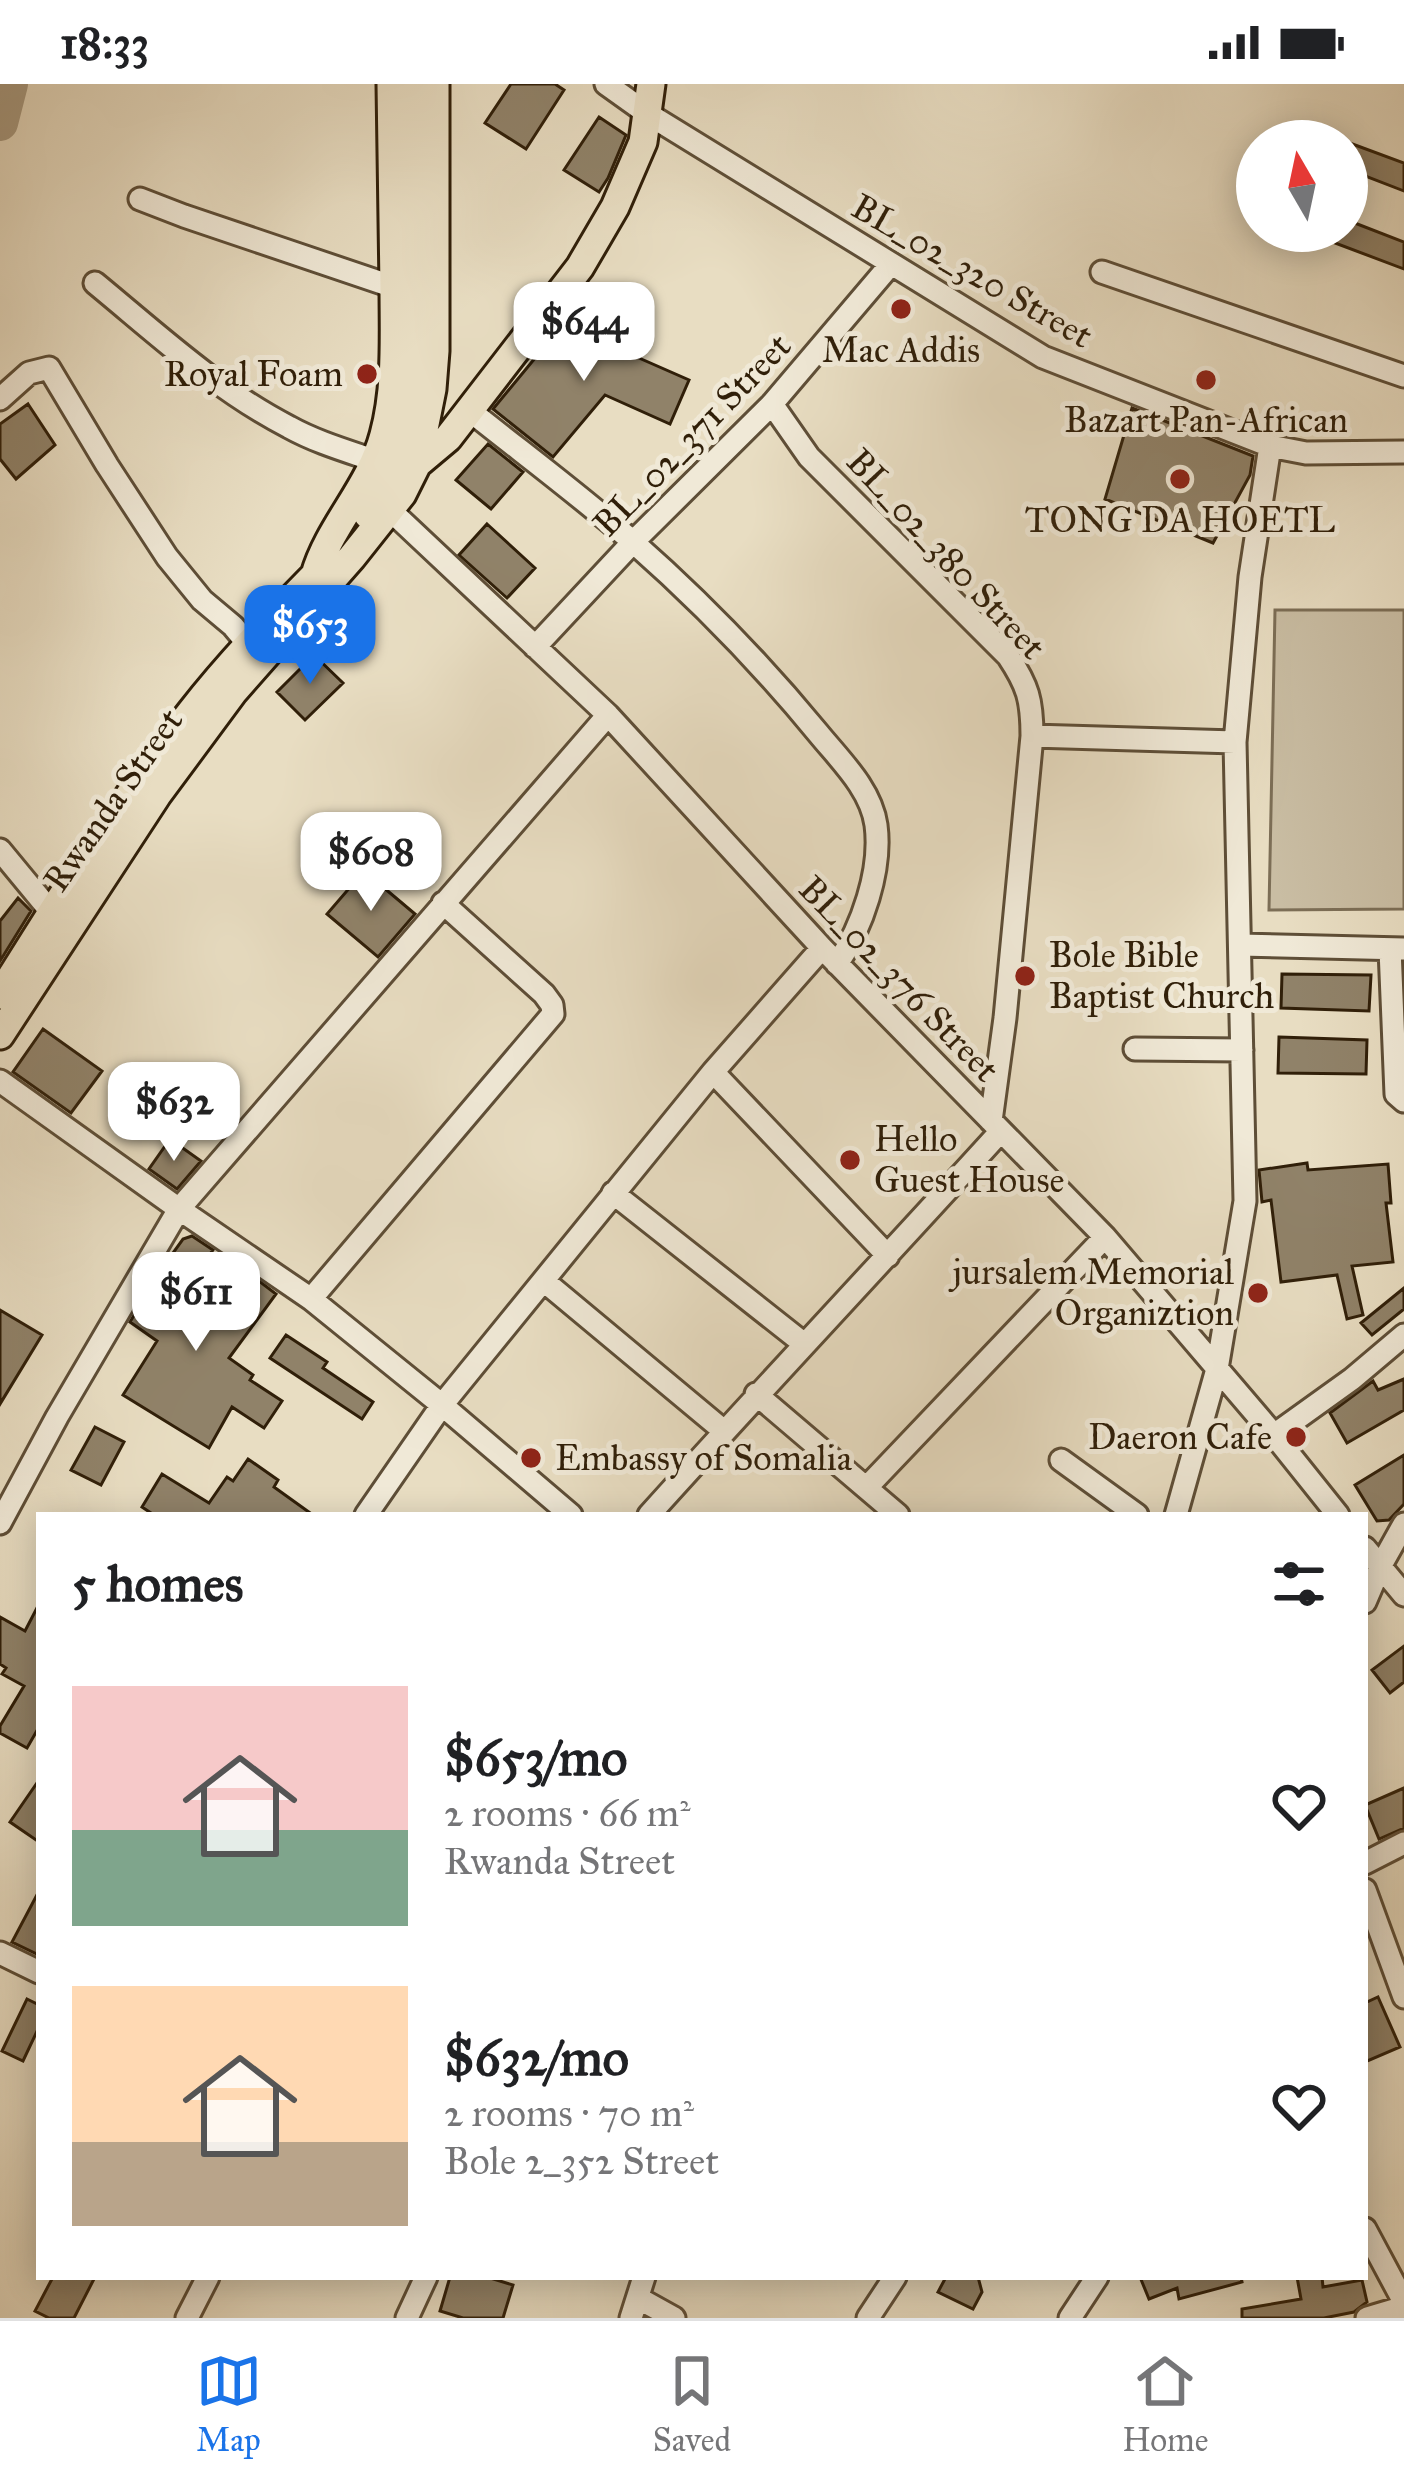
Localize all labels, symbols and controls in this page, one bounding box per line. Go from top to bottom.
text: 18:33 [60,15,149,70]
north arrow [1236,120,1368,252]
map controls [1236,120,1368,252]
street label: BL_02_320 Street [844,184,1100,358]
pin: $644 [513,282,655,384]
marker: Mac Addis [888,296,914,322]
text: $644 [541,297,627,345]
street label: BL_02_371 Street [584,324,800,546]
place label: Mac Addis [822,328,980,372]
place label: Royal Foam [164,352,343,396]
marker: Royal Foam [354,361,380,387]
marker: Bazart Pan-African [1193,367,1219,393]
place label: Bazart Pan-African [1064,398,1348,442]
street label: BL_02_380 Street [837,440,1055,669]
marker: TONG DA HOETL [1167,466,1193,492]
place label: TONG DA HOETL [1025,498,1336,542]
pin: $653 [239,585,381,687]
text: $653 [271,600,349,648]
street label: Rwanda Street [34,700,192,900]
pin: $608 [300,812,442,914]
text: $608 [328,827,414,875]
street label: BL_02_376 Street [790,867,1009,1091]
place label: Bole Bible Baptist Church [1049,933,1274,1018]
marker: Bole Bible Baptist Church [1012,963,1038,989]
pin: $632 [103,1062,245,1164]
text: $632 [135,1077,213,1125]
place label: Hello Guest House [874,1117,1065,1202]
marker: Hello Guest House [837,1147,863,1173]
place label: jursalem Memorial Organiztion [948,1250,1234,1335]
pin: $611 [125,1252,267,1354]
text: $611 [159,1267,233,1315]
marker: jursalem Memorial Organiztion [1245,1280,1271,1306]
place label: Daeron Cafe [1088,1415,1272,1459]
marker: Daeron Cafe [1283,1424,1309,1450]
place label: Embassy of Somalia [555,1436,853,1480]
marker: Embassy of Somalia [518,1445,544,1471]
icon: filters [1266,1551,1332,1617]
text: 5 homes [72,1553,243,1615]
text: $653/mo [444,1727,627,1789]
icon: home [168,1734,312,1878]
icon: heart [1266,1773,1332,1839]
text: 2 rooms · 66 m² [444,1789,691,1837]
text: Rwanda Street [444,1837,675,1885]
text: $632/mo [444,2027,629,2089]
icon: home [168,2034,312,2178]
icon: heart [1266,2073,1332,2139]
text: 2 rooms · 70 m² [444,2089,694,2137]
text: Bole 2_352 Street [444,2137,719,2185]
tab: Map [196,2348,262,2460]
tab: Saved [653,2348,731,2460]
tab: Home [1122,2348,1208,2460]

